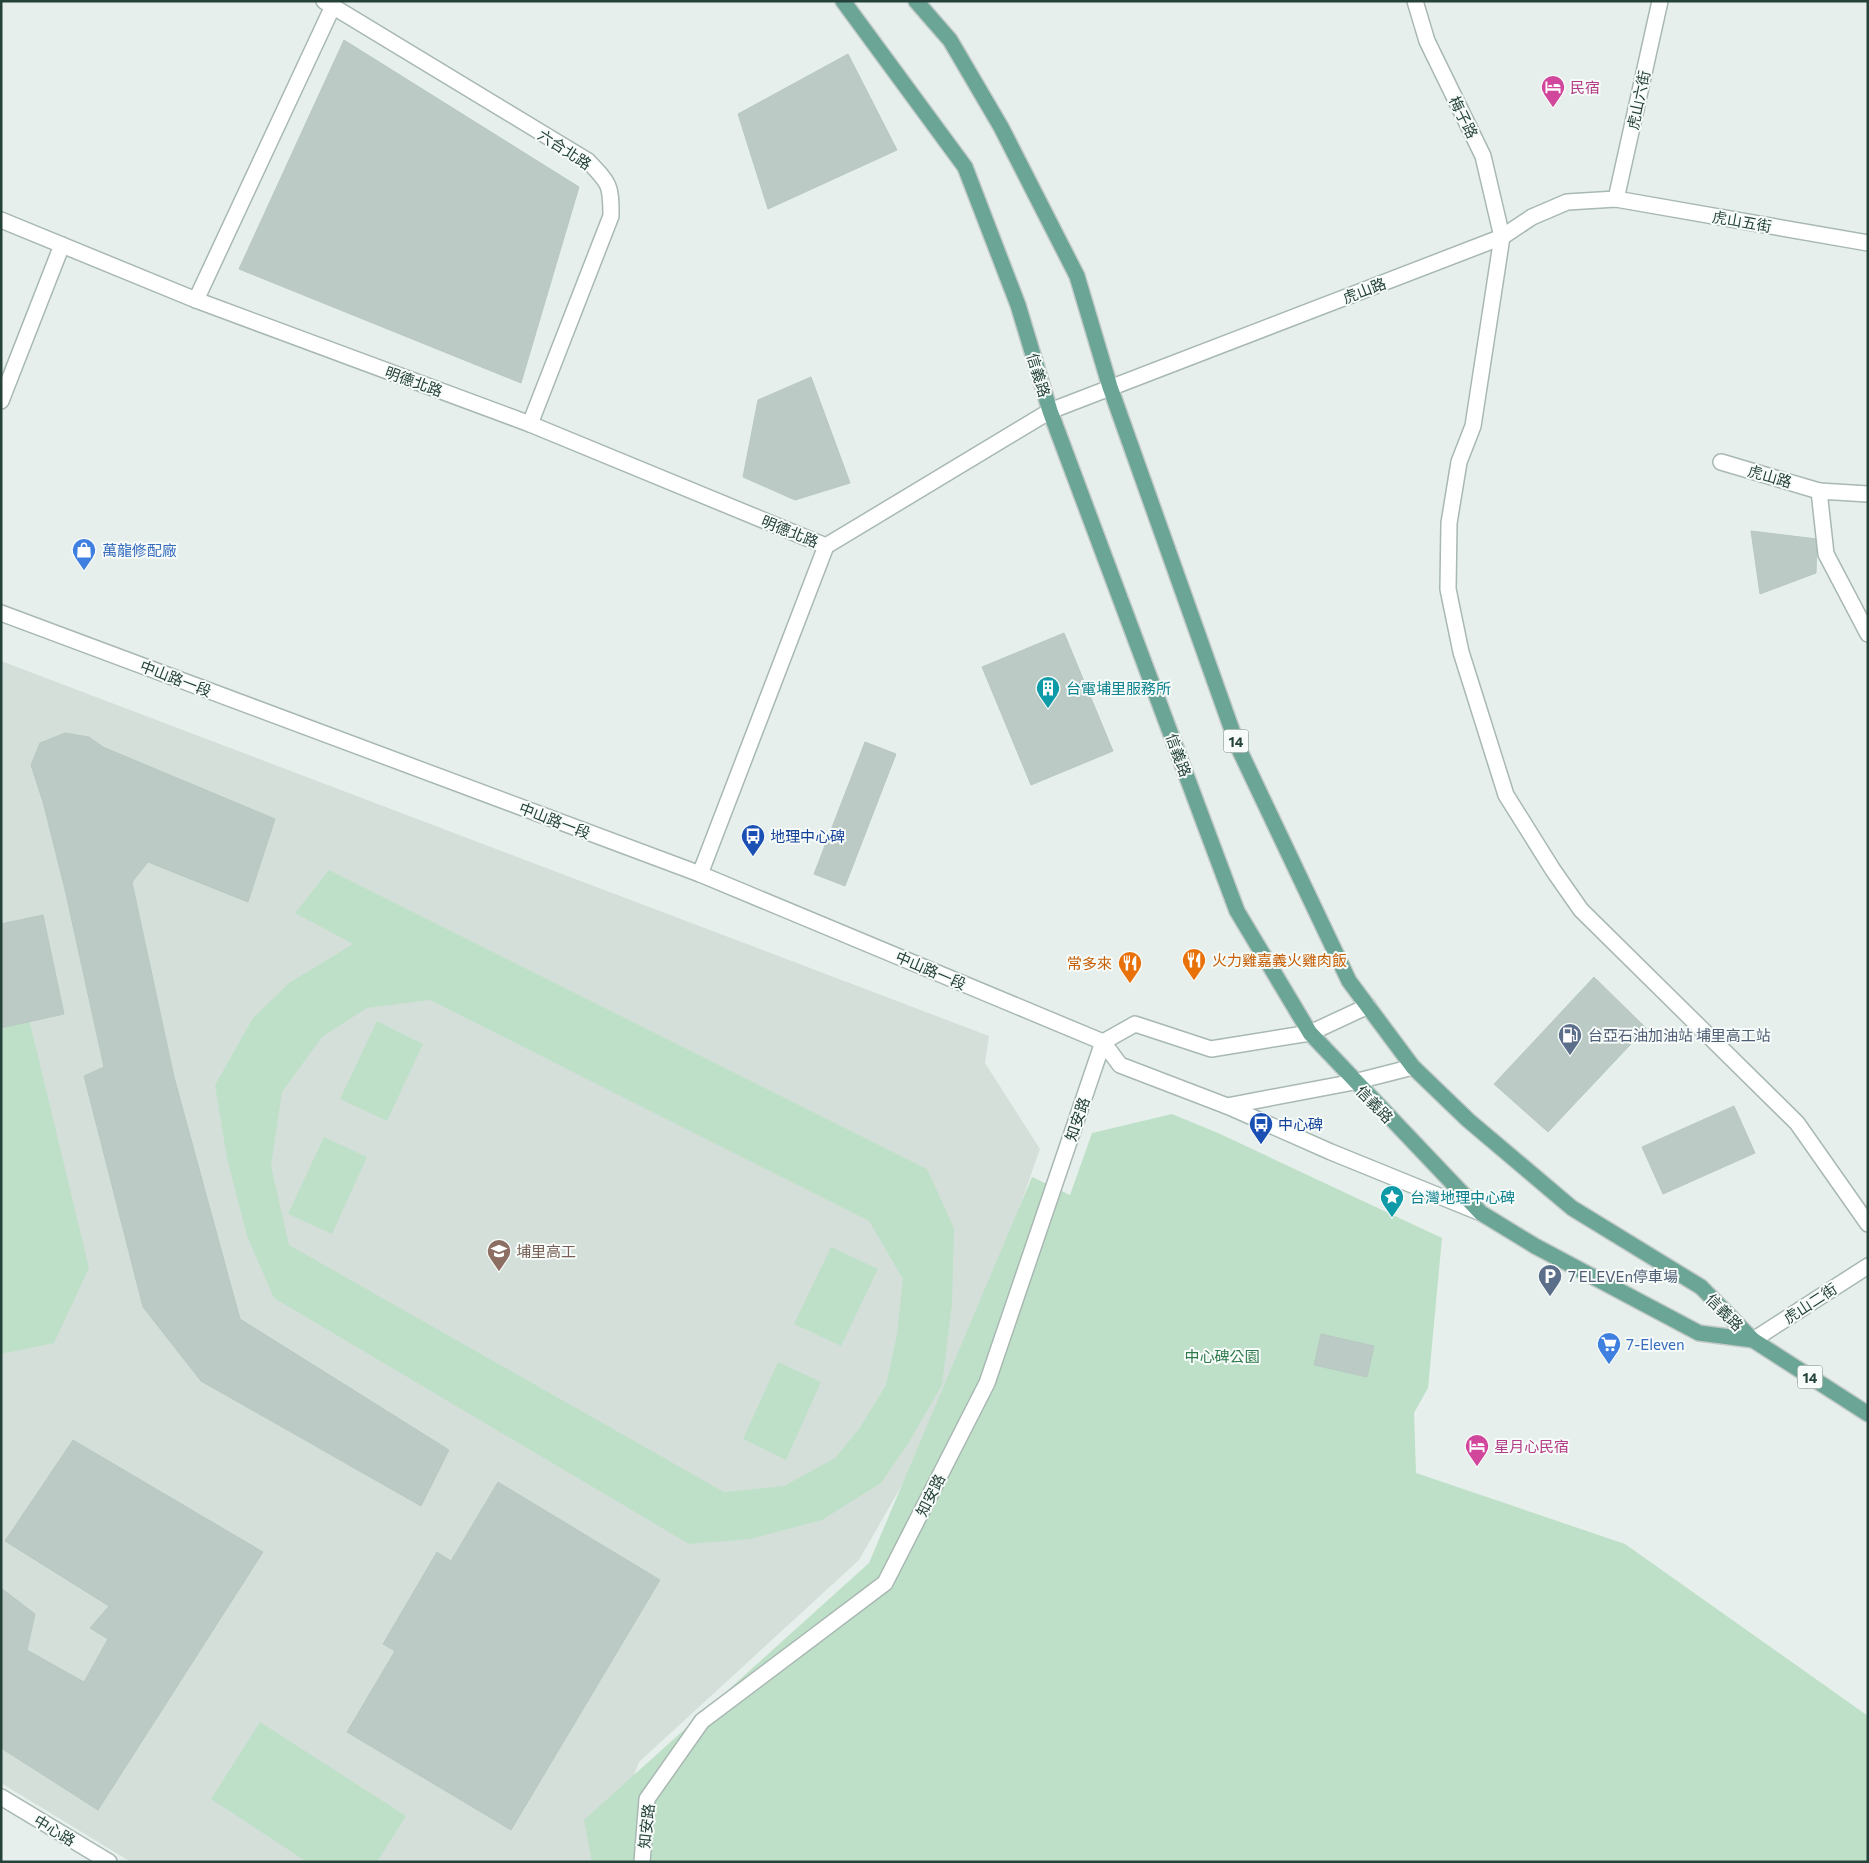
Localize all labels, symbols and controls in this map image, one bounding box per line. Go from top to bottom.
street label: 虎山六街 [1623,69,1653,131]
hotel icon: 民宿 [1540,74,1566,108]
place label: 民宿 [1570,78,1600,96]
street label: 梅子路 [1446,93,1482,141]
street label: 六合北路 [535,125,595,173]
street label: 虎山五街 [1711,207,1773,235]
street label: 虎山路 [1340,274,1388,306]
street label: 信義路 [1024,351,1054,399]
street label: 明德北路 [383,362,445,400]
street label: 虎山路 [1746,461,1794,491]
street label: 明德北路 [759,511,821,551]
shop icon: 萬龍修配廠 [71,537,97,571]
place label: 萬龍修配廠 [102,541,177,559]
street label: 中山路一段 [138,656,214,700]
building icon: 台電埔里服務所 [1035,675,1061,709]
place label: 台電埔里服務所 [1066,679,1171,697]
road number: 14 [1224,729,1248,752]
street label: 信義路 [1163,731,1195,779]
street label: 中山路一段 [517,798,593,842]
bus stop icon: 地理中心碑 [740,823,766,857]
place label: 地理中心碑 [770,827,845,845]
street label: 中山路一段 [893,947,969,993]
restaurant icon: 火力雞嘉義火雞肉飯 [1181,947,1207,981]
restaurant icon: 常多來 [1117,950,1143,984]
place label: 火力雞嘉義火雞肉飯 [1212,951,1347,969]
place label: 常多來 [1067,954,1112,972]
fuel station icon: 台亞石油加油站 埔里高工站 [1557,1022,1583,1056]
place label: 台亞石油加油站 埔里高工站 [1588,1026,1771,1044]
street label: 信義路 [1353,1082,1397,1126]
street label: 知安路 [1061,1095,1093,1143]
bus stop icon: 中心碑 [1248,1111,1274,1145]
place label: 中心碑 [1278,1115,1323,1133]
place icon: 台灣地理中心碑 [1379,1184,1405,1218]
place label: 台灣地理中心碑 [1410,1188,1515,1206]
school or university icon: 埔里高工 [486,1238,512,1272]
place label: 埔里高工 [516,1242,576,1260]
parking icon: 7 ELEVEn停車場 [1537,1263,1563,1297]
place label: 7 ELEVEn停車場 [1568,1267,1678,1285]
street label: 虎山二街 [1780,1279,1840,1327]
street label: 信義路 [1703,1290,1747,1334]
supermarket icon: 7-Eleven [1596,1331,1622,1365]
place label: 7-Eleven [1626,1335,1685,1353]
park label: 中心碑公園 [1184,1347,1260,1365]
road number: 14 [1798,1365,1822,1388]
hotel icon: 星月心民宿 [1464,1433,1490,1467]
place label: 星月心民宿 [1494,1437,1569,1455]
street label: 知安路 [912,1471,948,1519]
street label: 知安路 [635,1803,657,1849]
street label: 中心路 [31,1811,79,1849]

